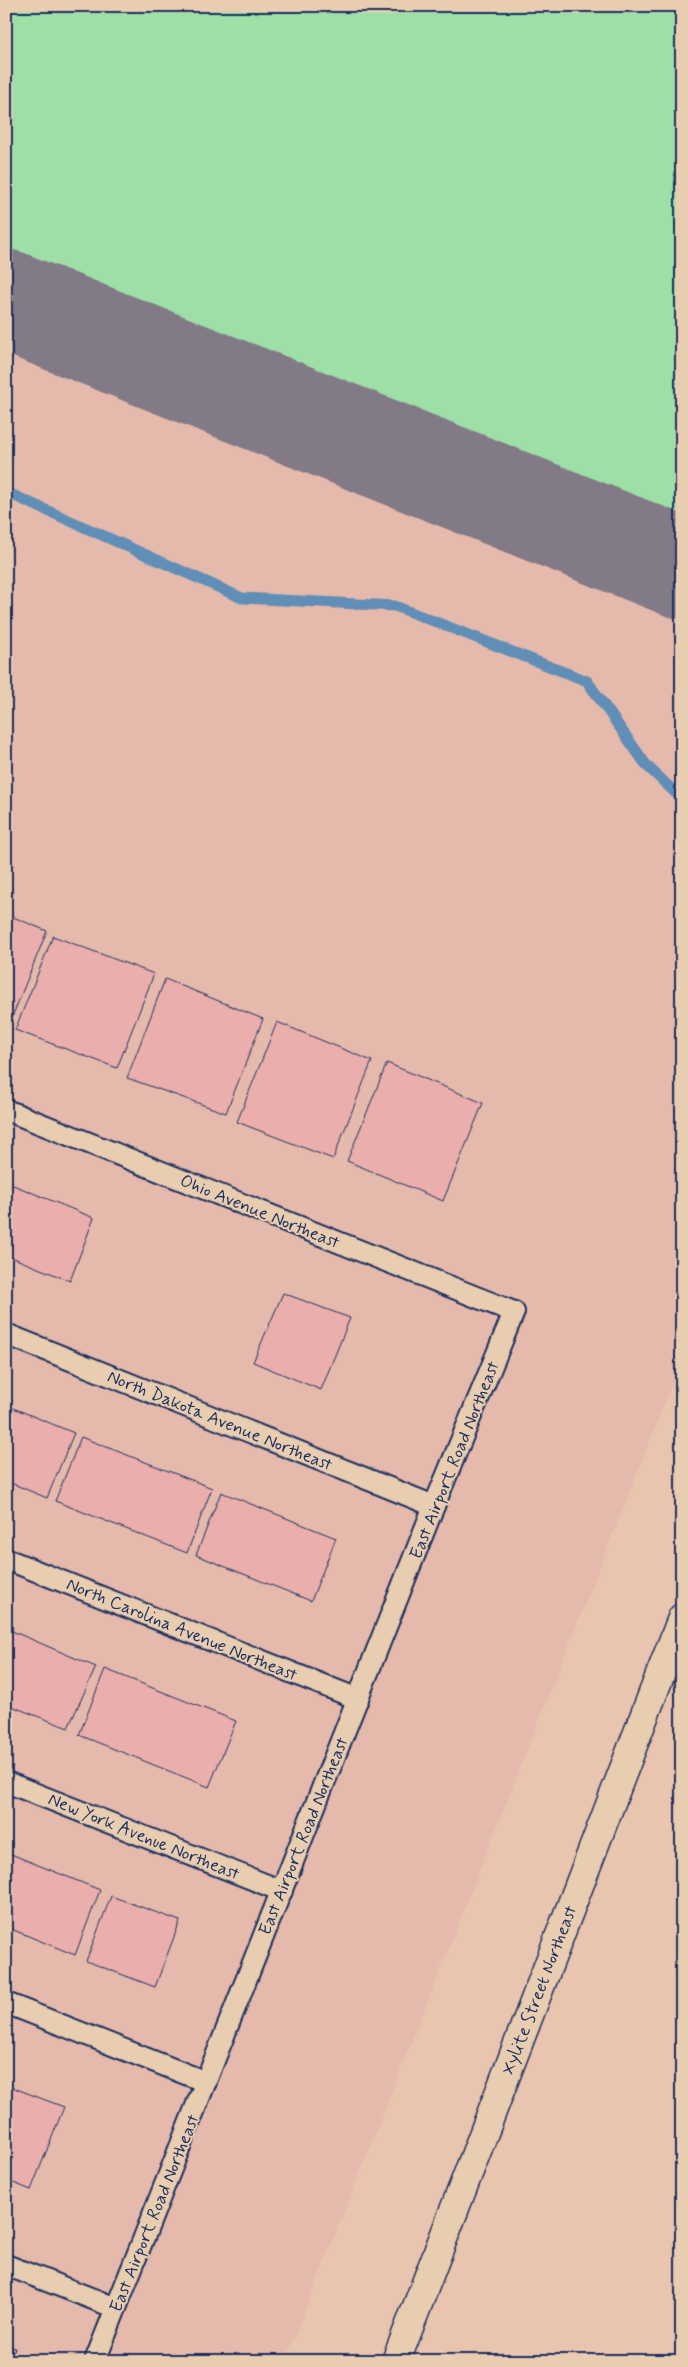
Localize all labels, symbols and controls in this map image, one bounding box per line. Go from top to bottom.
street label: Ohio Avenue Northeast [176,1169,343,1255]
street label: East Airport Road Northeast [404,1357,506,1563]
street label: North Dakota Avenue Northeast [104,1365,336,1477]
street label: North Carolina Avenue Northeast [63,1573,301,1688]
street label: East Airport Road Northeast [253,1733,355,1939]
street label: New York Avenue Northeast [44,1788,243,1887]
street label: Xylite Street Northeast [497,1902,583,2078]
street label: East Airport Road Northeast [104,2110,206,2316]

